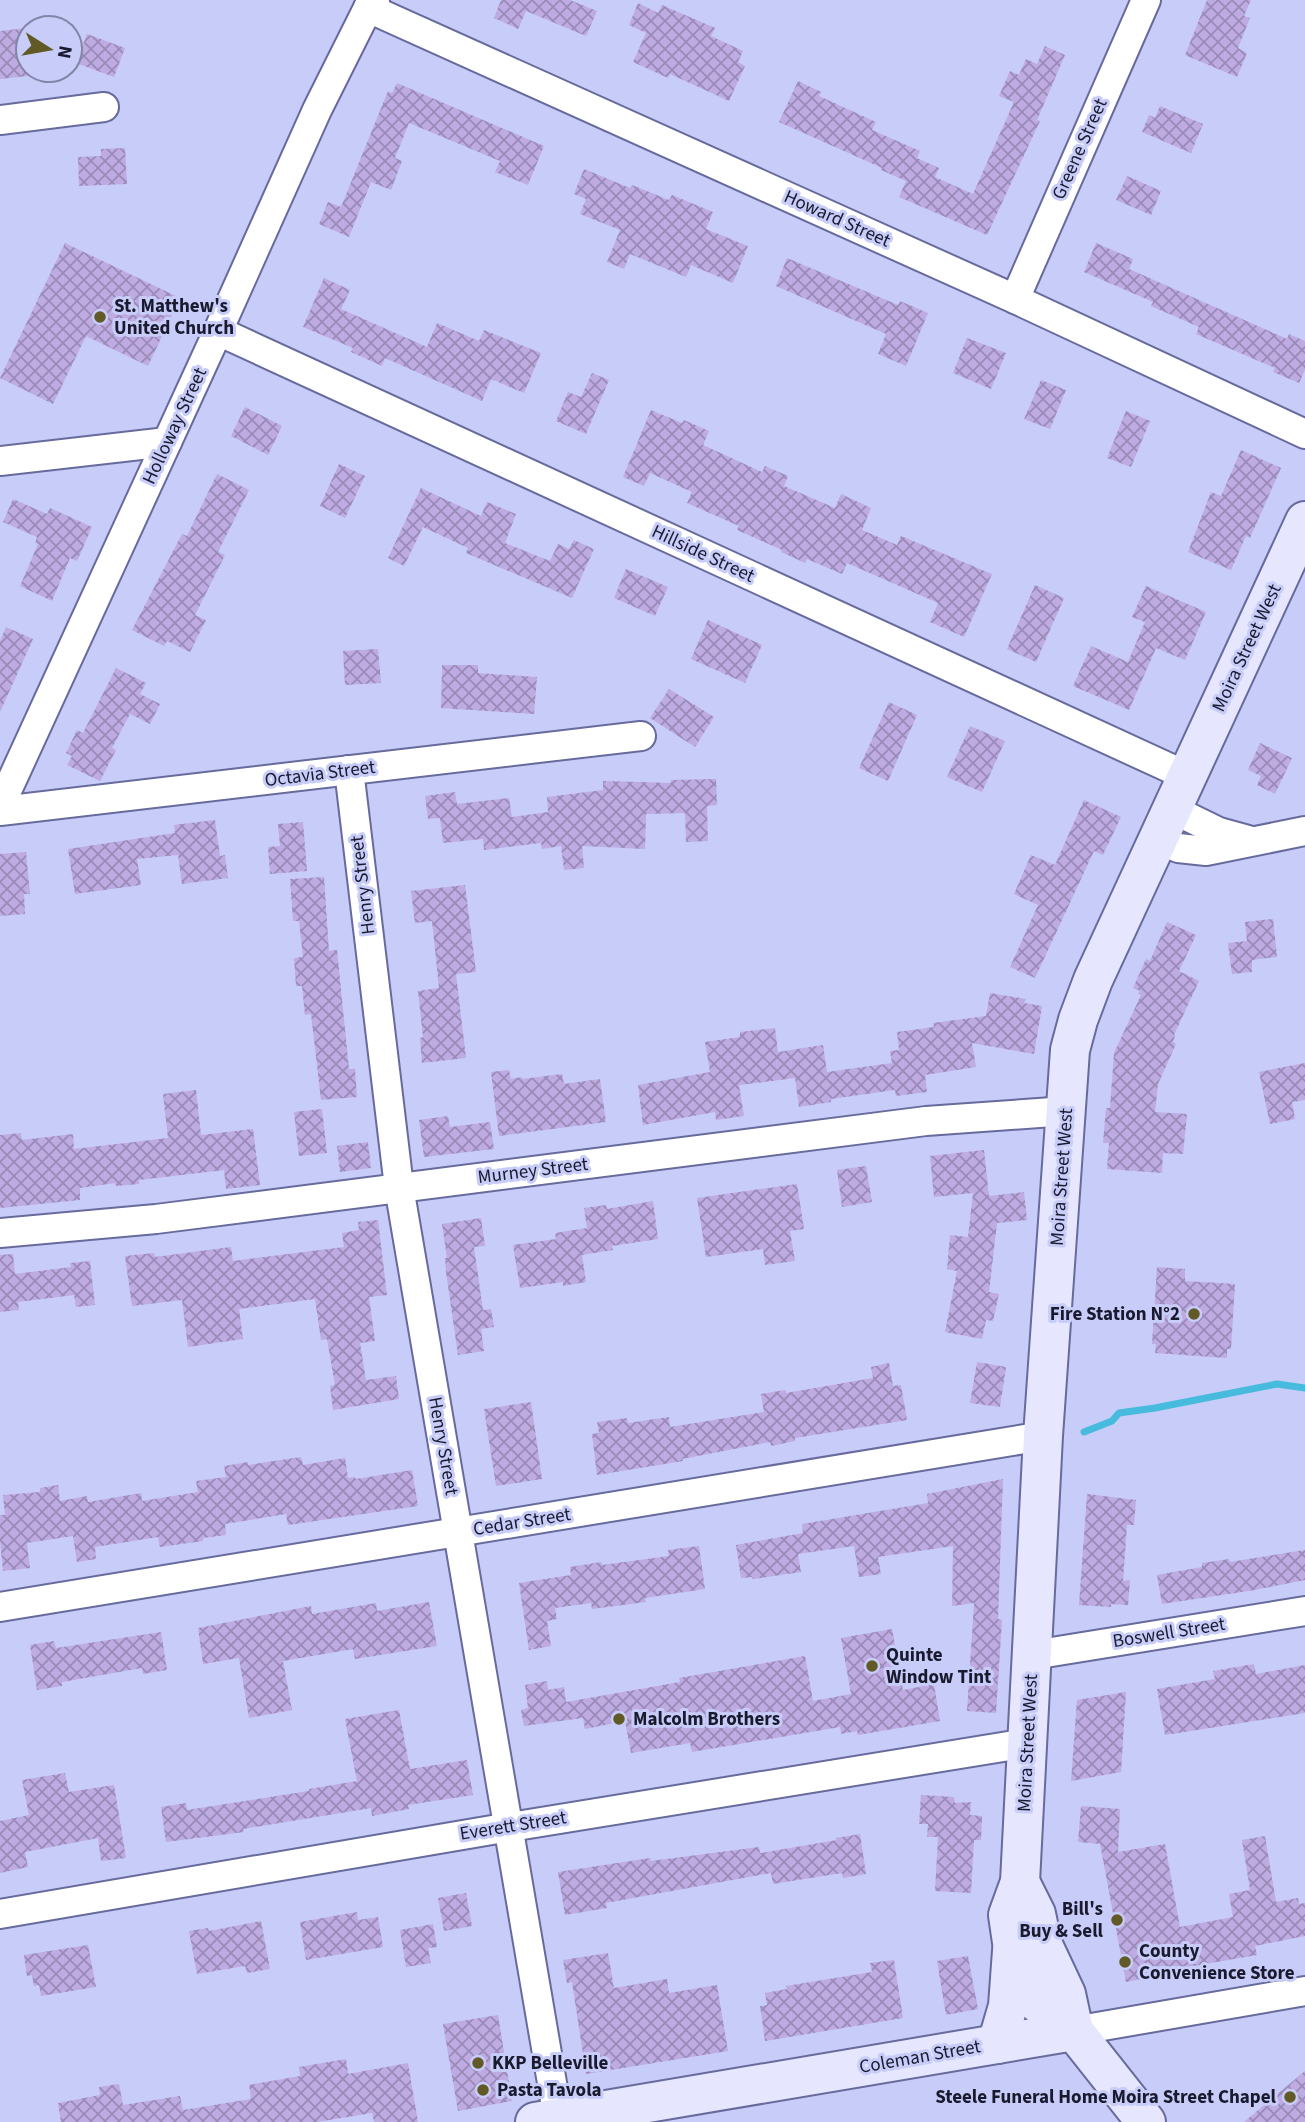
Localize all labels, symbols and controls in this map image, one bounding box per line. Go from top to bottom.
north arrow [14,14,84,84]
text: N [50,43,79,61]
street label: Greene Street [1046,94,1115,204]
street label: Howard Street [779,183,895,255]
place label: St. Matthew's United Church [114,293,234,342]
marker: St. Matthew's United Church [92,309,108,325]
street label: Holloway Street [136,363,214,489]
street label: Hillside Street [647,518,759,590]
street label: Moira Street West [1206,579,1289,716]
street label: Octavia Street [263,754,377,794]
street label: Henry Street [343,833,382,936]
street label: Moira Street West [1044,1107,1080,1247]
street label: Murney Street [476,1151,590,1191]
place label: Fire Station N°2 [1050,1301,1180,1328]
marker: Fire Station N°2 [1186,1306,1202,1322]
street label: Henry Street [421,1395,465,1498]
street label: Cedar Street [471,1501,573,1543]
street label: Boswell Street [1111,1611,1228,1655]
place label: Quinte Window Tint [886,1642,991,1691]
marker: Quinte Window Tint [864,1658,880,1674]
street label: Moira Street West [1011,1673,1045,1813]
place label: Malcolm Brothers [633,1706,780,1733]
marker: Malcolm Brothers [611,1711,627,1727]
street label: Everett Street [458,1804,569,1848]
place label: Bill's Buy & Sell [1019,1896,1104,1945]
marker: Bill's Buy & Sell [1109,1912,1125,1928]
place label: County Convenience Store [1139,1938,1295,1987]
marker: County Convenience Store [1117,1954,1133,1970]
street label: Coleman Street [857,2033,983,2081]
place label: KKP Belleville [492,2050,608,2077]
marker: KKP Belleville [470,2055,486,2071]
place label: Pasta Tavola [497,2077,602,2104]
marker: Pasta Tavola [475,2082,491,2098]
place label: Steele Funeral Home Moira Street Chapel [935,2084,1277,2111]
marker: Steele Funeral Home Moira Street Chapel [1282,2089,1298,2105]

